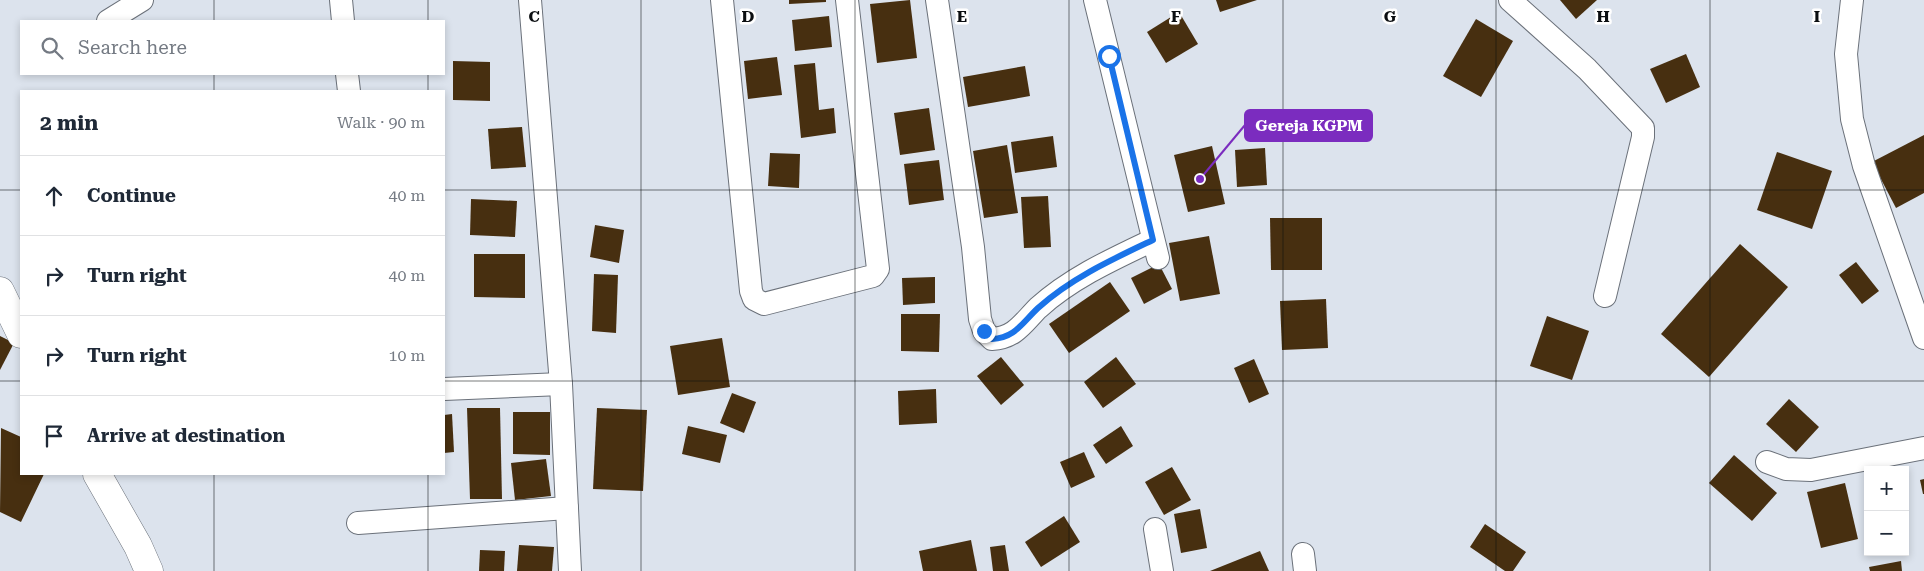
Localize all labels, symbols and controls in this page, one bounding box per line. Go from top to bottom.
text: C [528,7,540,26]
text: D [742,7,755,26]
text: E [957,7,967,26]
text: F [1171,7,1181,26]
text: G [1384,7,1397,26]
text: H [1596,7,1610,26]
text: I [1814,7,1820,26]
search box [20,20,445,75]
icon: search [38,34,66,62]
text: Search here [78,36,187,59]
route start [1098,45,1121,68]
callout: Gereja KGPM [1245,110,1372,141]
text: 2 min [40,111,98,135]
text: Walk · 90 m [337,113,425,132]
text: Gereja KGPM [1255,116,1363,135]
icon: ahead [40,182,68,210]
text: Continue [87,184,176,207]
text: 40 m [388,186,425,205]
icon: right [40,262,68,290]
text: Turn right [87,264,187,287]
text: 40 m [388,266,425,285]
route end [973,320,996,343]
icon: right [40,342,68,370]
text: Turn right [87,344,187,367]
text: 10 m [388,346,425,365]
icon: arrive [40,422,68,450]
text: Arrive at destination [87,424,285,447]
map controls [1864,466,1909,556]
button: + [1864,466,1909,511]
button: − [1864,511,1909,556]

